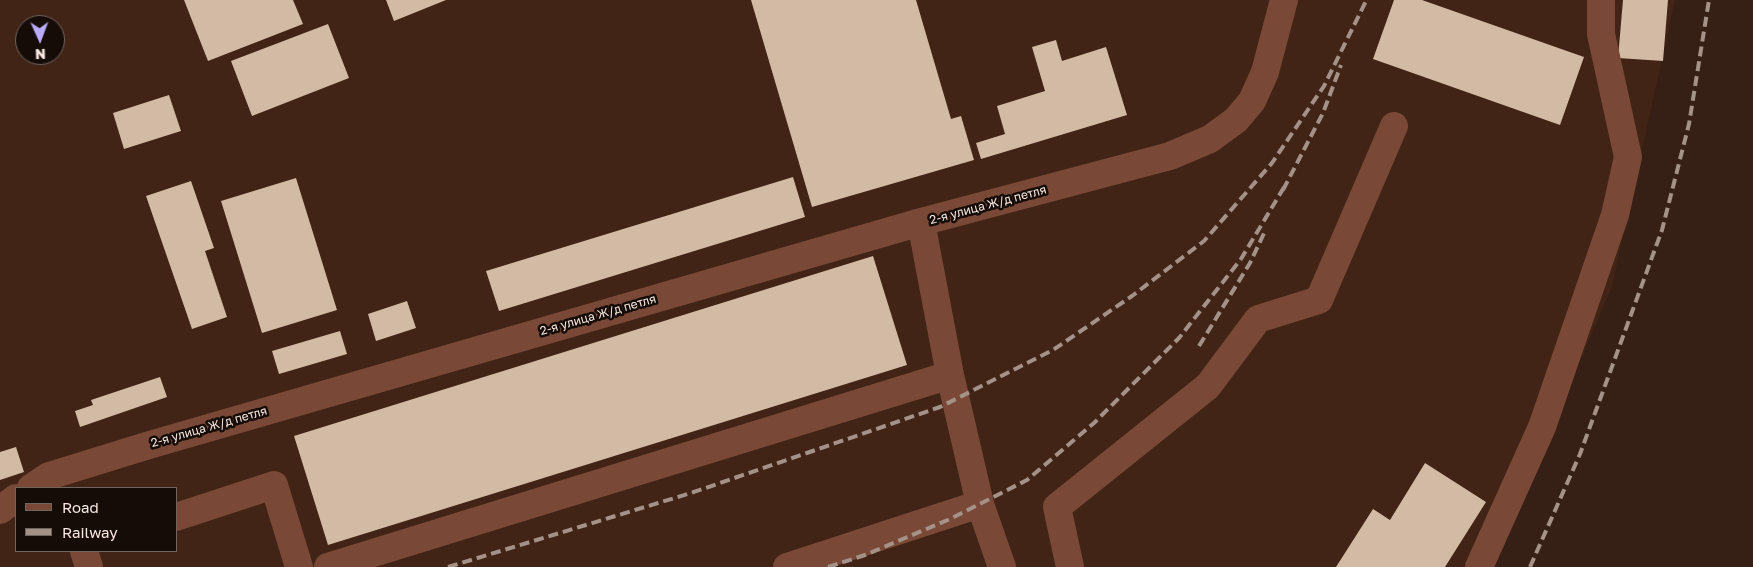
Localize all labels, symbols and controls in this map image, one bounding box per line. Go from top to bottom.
north arrow [15,15,65,65]
text: N [35,46,46,63]
street label: 2-я улица Ж/д петля [928,182,1048,228]
street label: 2-я улица Ж/д петля [538,291,658,339]
street label: 2-я улица Ж/д петля [149,403,269,451]
legend [15,487,178,552]
text: Road [62,498,99,516]
text: Railway [62,523,118,541]

